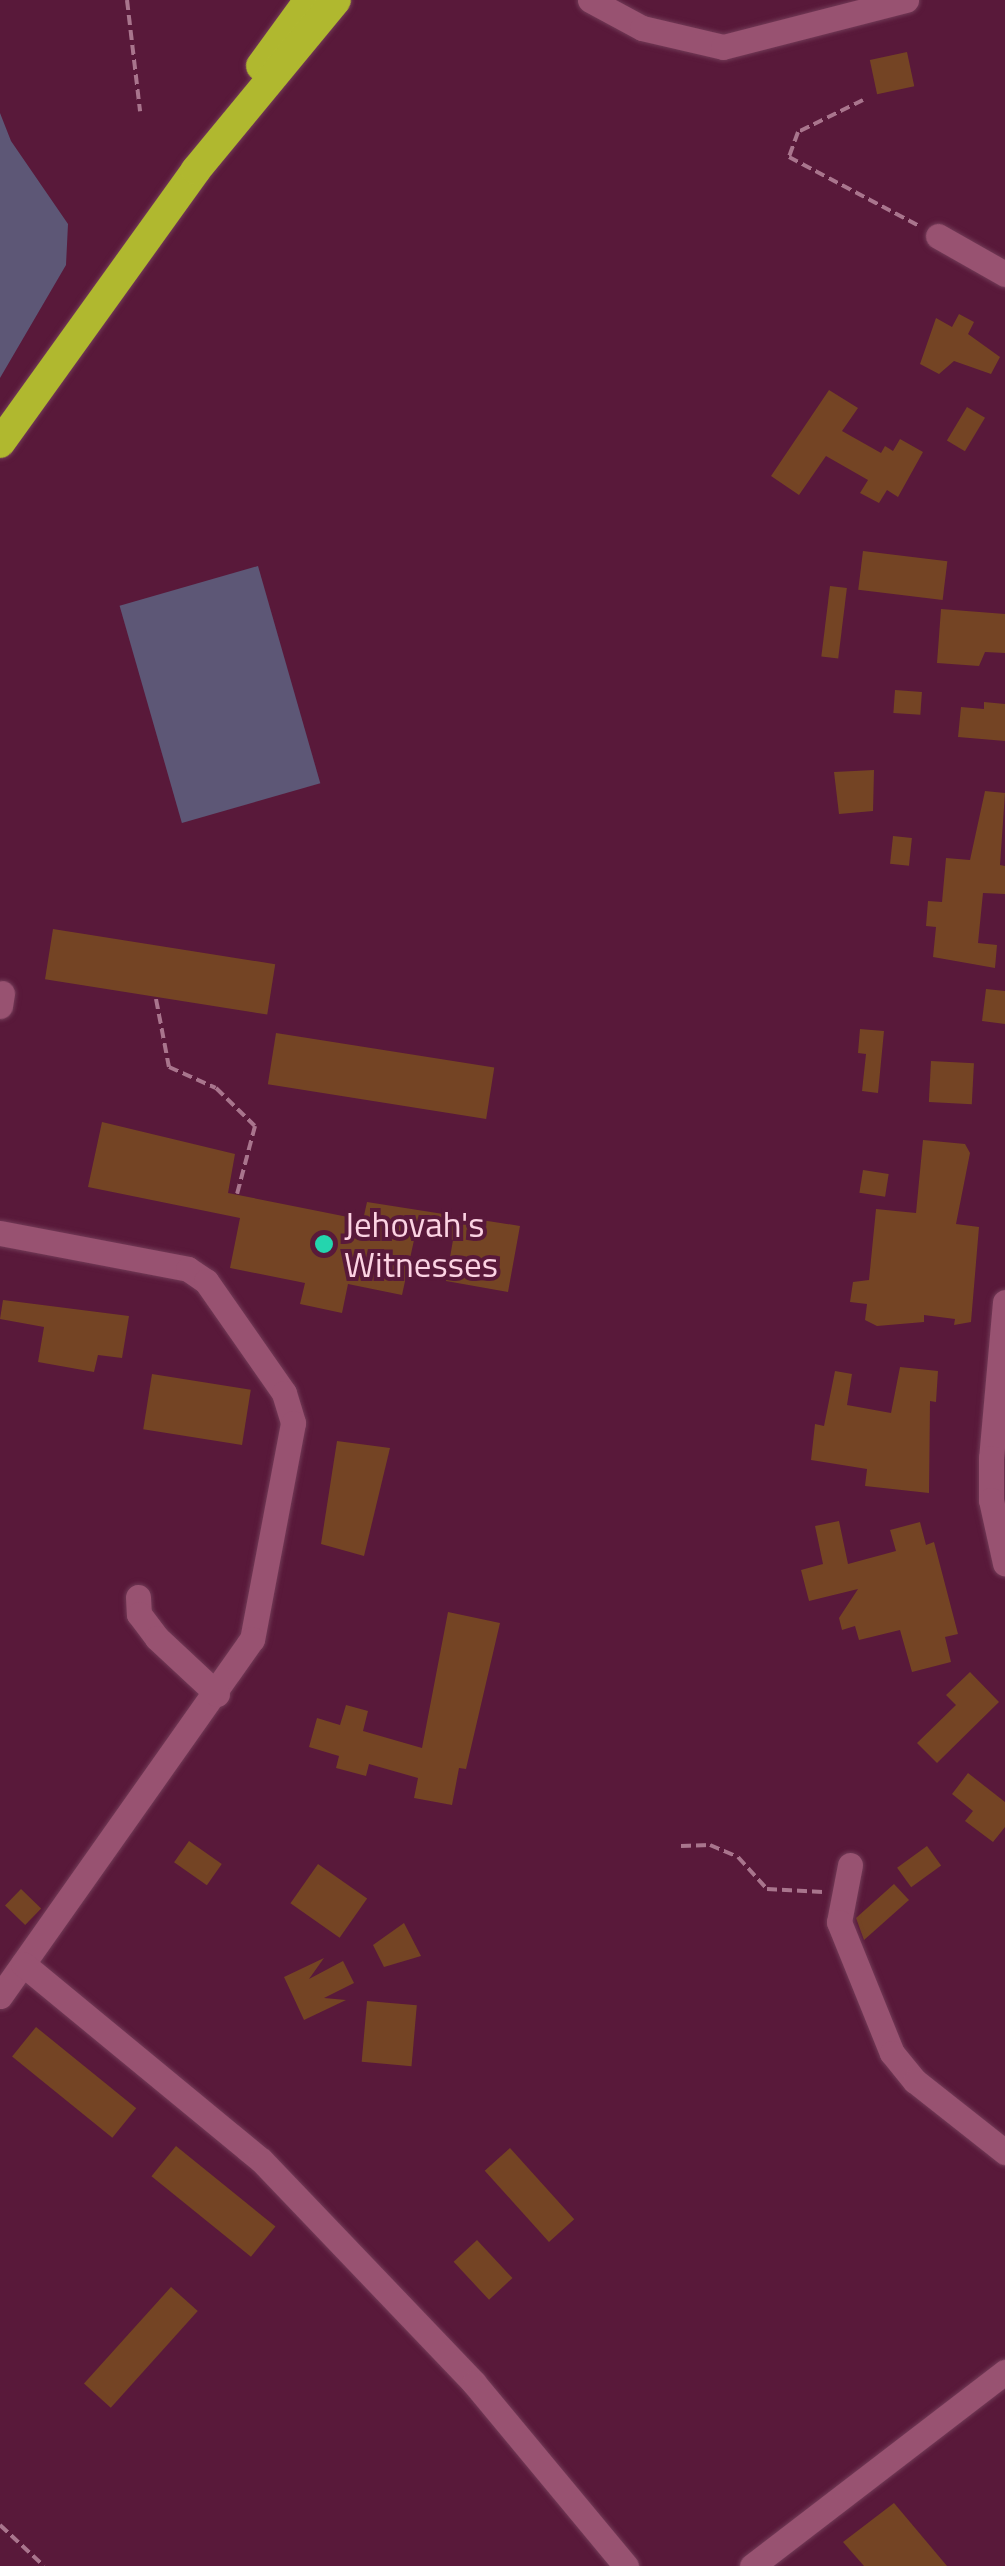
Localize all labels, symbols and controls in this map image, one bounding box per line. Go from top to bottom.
place label: Jehovah's Witnesses [344,1203,498,1285]
marker: Jehovah's Witnesses [313,1233,335,1255]

